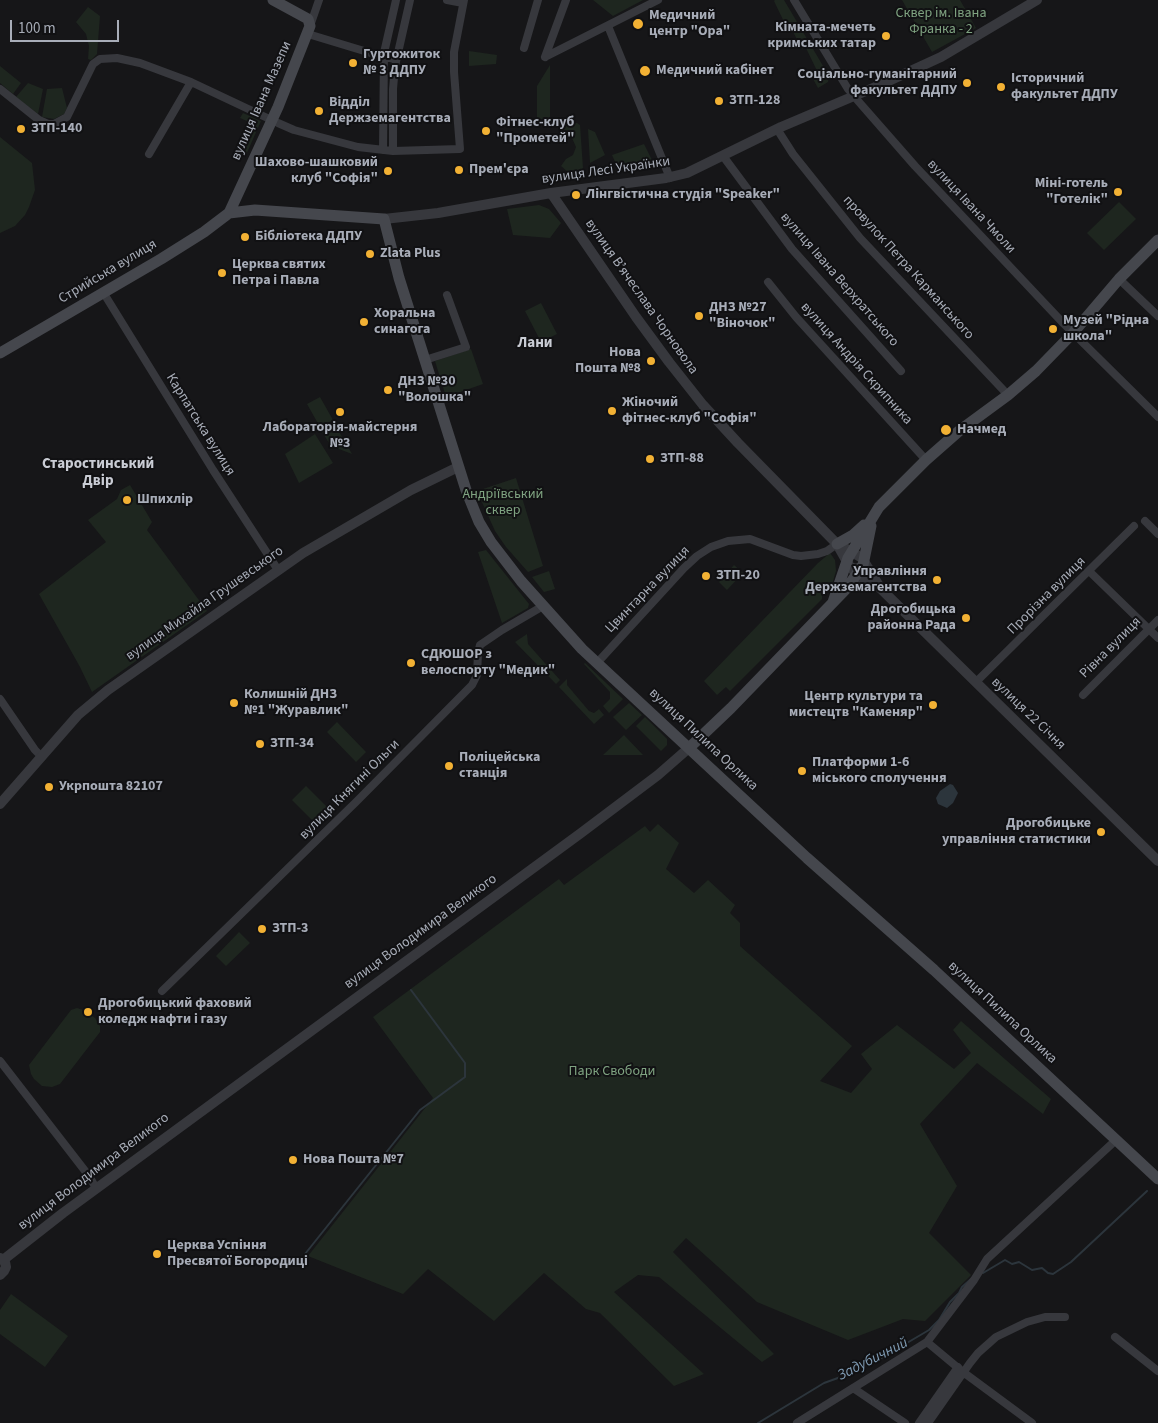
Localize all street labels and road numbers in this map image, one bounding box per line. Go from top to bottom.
street label: вулиця Івана Мазепи [228,39,296,163]
street label: вулиця Лесі Українки [541,154,671,188]
street label: вулиця Івана Чмоли [923,157,1019,257]
street label: провулок Петра Карманського [839,193,977,343]
street label: вулиця Івана Верхратського [776,210,902,350]
street label: вулиця Вʼячеслава Чорновола [581,216,701,378]
street label: Стрийська вулиця [56,236,160,308]
street label: вулиця Андрія Скрипника [797,299,915,429]
street label: Карпатська вулиця [162,371,238,479]
street label: вулиця Михайла Грушевського [123,543,287,665]
street label: Цвинтарна вулиця [602,543,694,637]
street label: Прорізна вулиця [1004,553,1090,639]
street label: Рівна вулиця [1077,614,1145,682]
street label: вулиця 22 Січня [987,674,1069,754]
street label: вулиця Пилипа Орлика [645,685,761,795]
street label: вулиця Княгині Ольги [296,736,404,844]
street label: вулиця Володимира Великого [341,871,501,993]
street label: вулиця Пилипа Орлика [944,958,1060,1068]
street label: вулиця Володимира Великого [15,1110,173,1234]

